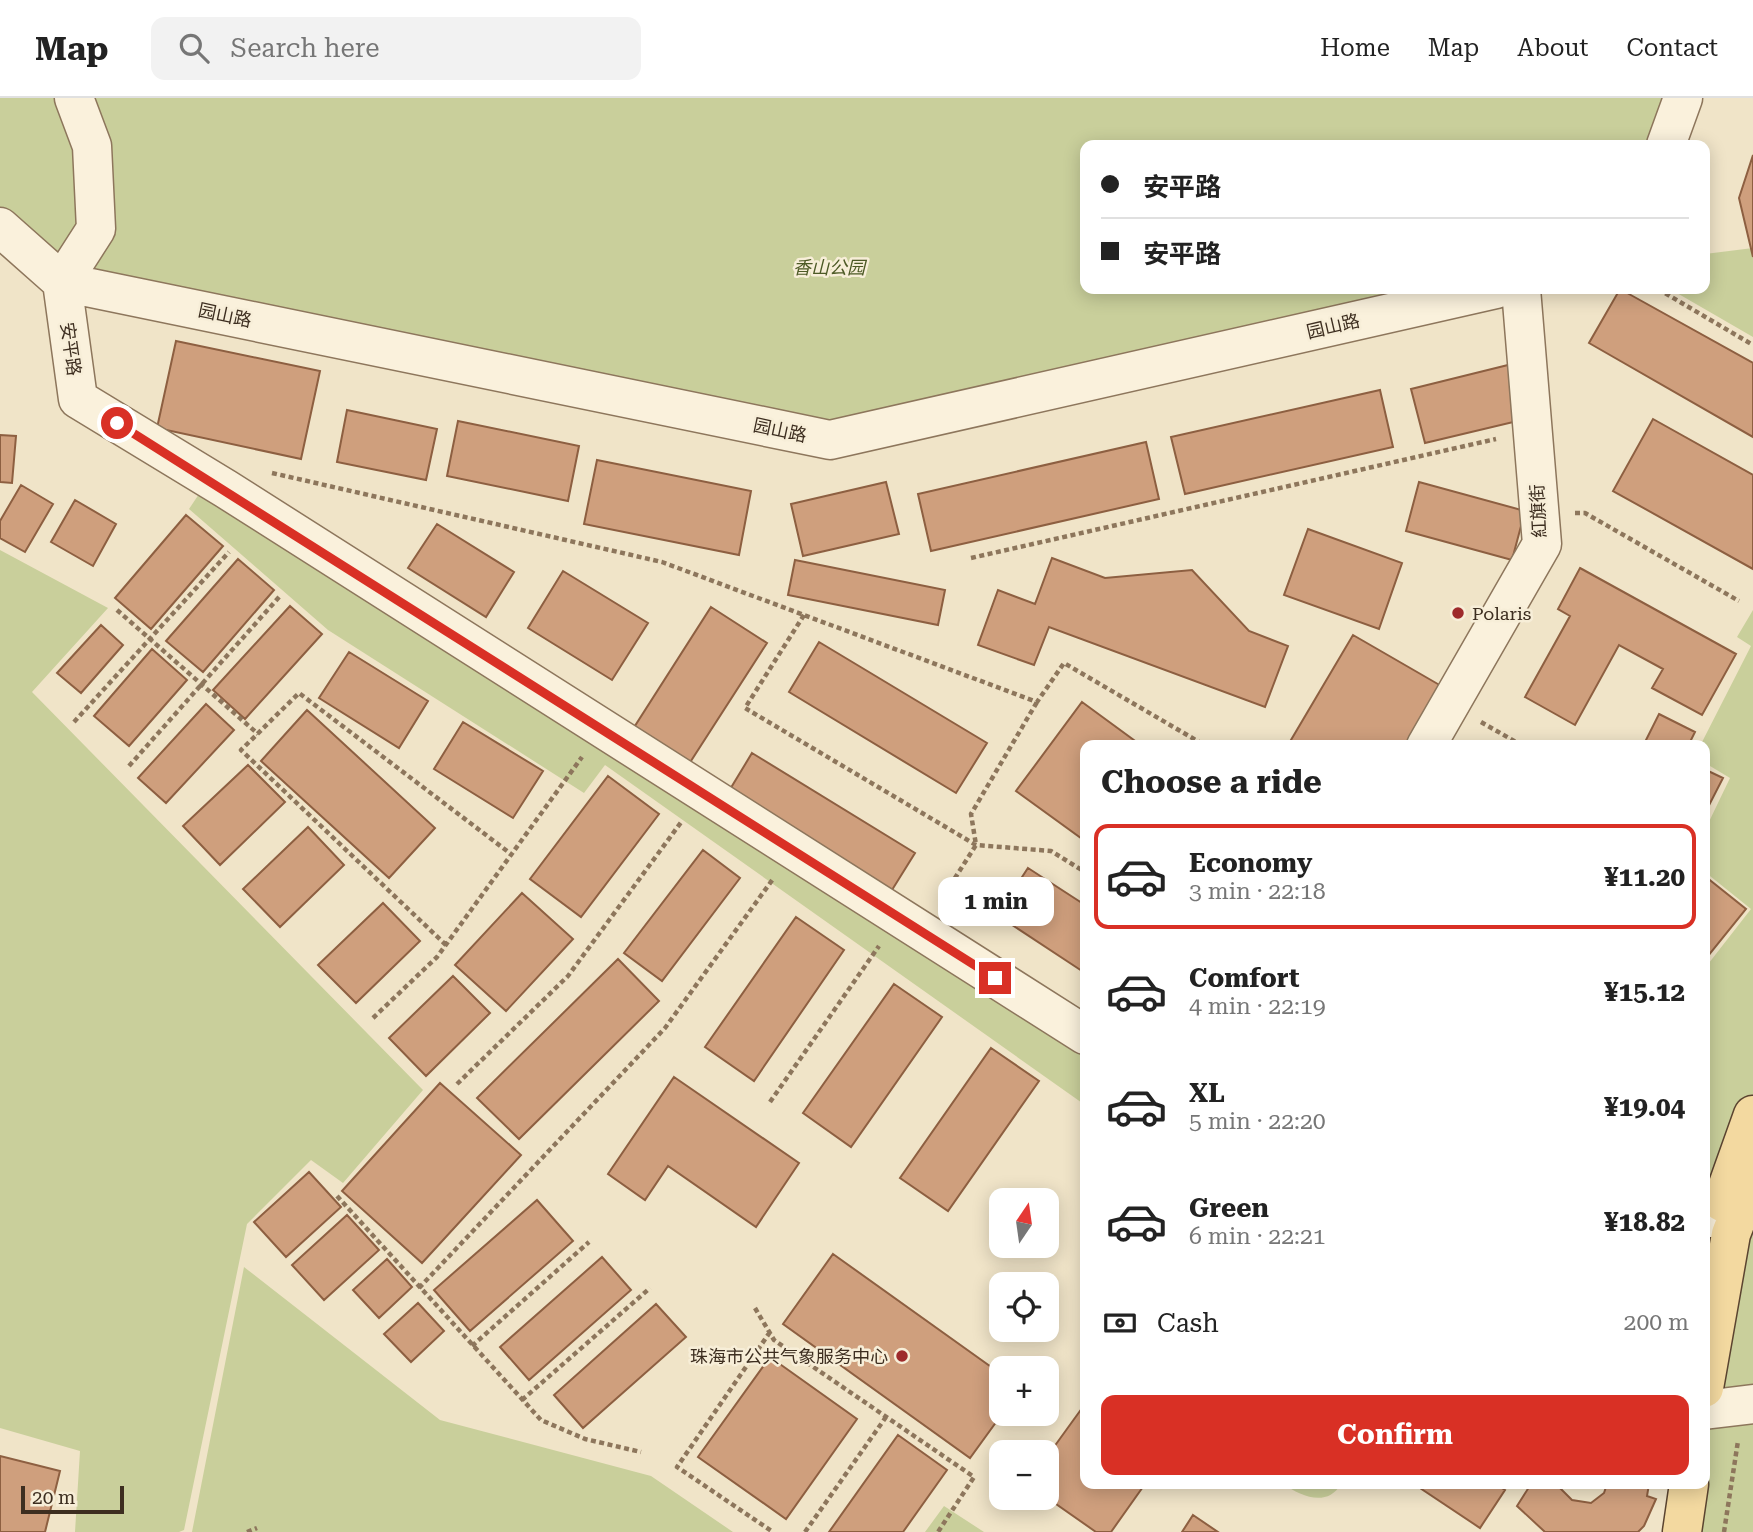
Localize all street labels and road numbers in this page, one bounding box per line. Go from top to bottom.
street label: 园山路 [196,299,254,331]
street label: 园山路 [1304,310,1362,342]
street label: 安平路 [57,321,85,377]
street label: 园山路 [751,414,809,446]
street label: 紅旗街 [1526,483,1550,539]

